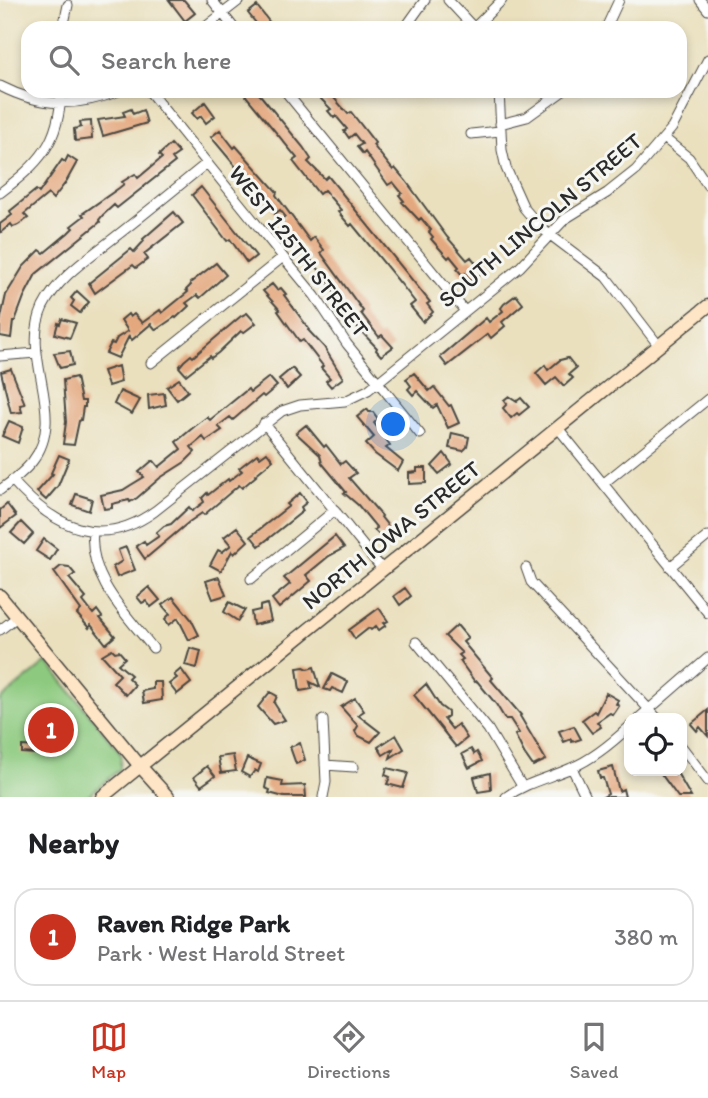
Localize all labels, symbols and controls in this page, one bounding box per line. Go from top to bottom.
search box [21,21,687,98]
icon: search [45,41,83,79]
text: Search here [101,44,231,76]
street label: SOUTH LINCOLN STREET [433,127,647,313]
street label: WEST 125TH STREET [223,159,375,343]
your location [376,407,410,441]
street label: NORTH IOWA STREET [296,454,486,615]
pin: 1 [28,704,74,756]
map controls [624,713,687,776]
button: locate [624,713,687,776]
text: Nearby [28,824,119,861]
text: Raven Ridge Park [97,907,290,939]
text: 1 [48,923,58,951]
text: 380 m [614,923,678,951]
text: Park · West Harold Street [97,939,345,967]
tab: Map [90,1018,128,1083]
tab: Directions [307,1018,391,1083]
tab: Saved [570,1018,618,1083]

